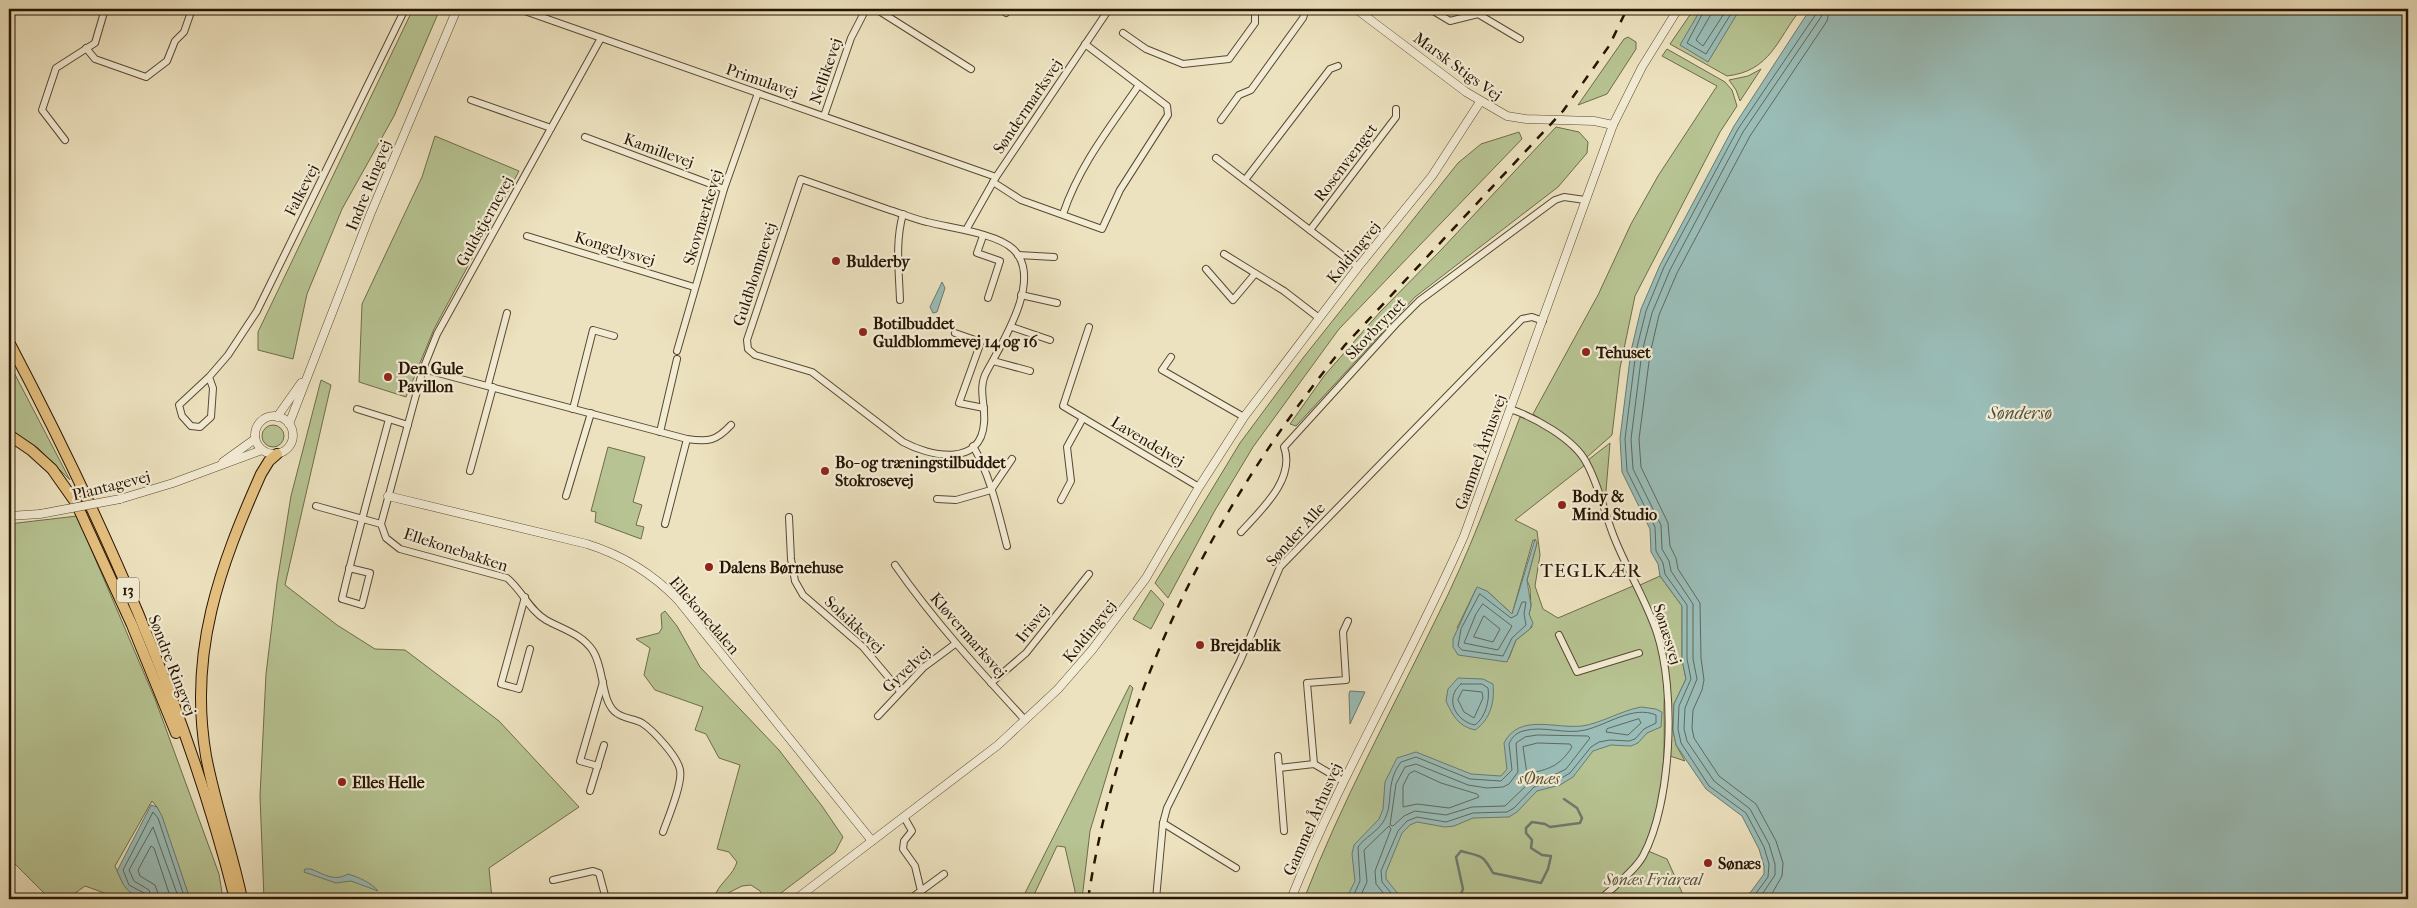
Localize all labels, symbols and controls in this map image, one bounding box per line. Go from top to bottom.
street label: Marsk Stigs Vej [1410,28,1506,105]
street label: Nellikevej [805,36,846,107]
street label: Søndermarksvej [989,55,1066,157]
street label: Primulavej [723,59,800,102]
street label: Rosenvænget [1310,119,1381,205]
street label: Kamillevej [621,129,697,172]
street label: Indre Ringvej [342,137,395,233]
street label: Falkevej [280,161,323,219]
street label: Skovmærkevej [679,167,726,267]
street label: Guldstjernevej [452,173,517,270]
street label: Koldingvej [1322,217,1384,287]
street label: Guldblommevej [729,220,780,328]
street label: Kongelysvej [572,227,657,270]
place label: Bulderby [846,252,911,272]
marker: Bulderby [830,255,842,267]
street label: Skovbrynet [1341,293,1410,363]
place label: Botilbuddet Guldblommevej 14 og 16 [873,314,1038,352]
marker: Botilbuddet Guldblommevej 14 og 16 [857,326,869,338]
place label: Tehuset [1595,343,1651,362]
marker: Tehuset [1580,346,1592,358]
place label: Den Gule Pavillon [398,359,464,396]
marker: Den Gule Pavillon [382,371,394,383]
street label: Gammel Århusvej [1450,392,1510,512]
water label: Søndersø [1987,403,2052,424]
street label: Lavendelvej [1108,412,1188,471]
place label: Bo- og træningstilbuddet Stokrosevej [835,453,1006,490]
marker: Bo- og træningstilbuddet Stokrosevej [819,465,831,477]
street label: Plantagevej [70,467,152,504]
place label: Body & Mind Studio [1571,487,1657,524]
street label: Sønder Alle [1262,498,1329,570]
marker: Body & Mind Studio [1556,499,1568,511]
street label: Ellekonebakken [401,524,511,576]
place label: Dalens Børnehuse [719,558,843,577]
district label: TEGLKÆR [1540,560,1642,582]
marker: Dalens Børnehuse [703,561,715,573]
street label: Ellekonedalen [666,572,744,659]
road number: 13 [117,578,139,602]
street label: Kløvermarksvej [926,589,1011,682]
street label: Solsikkevej [821,592,889,657]
street label: Koldingvej [1058,596,1120,666]
street label: Irisvej [1011,600,1053,646]
street label: Sønæsvej [1649,601,1686,667]
street label: Søndre Ringvej [145,612,200,718]
place label: Brejdablik [1210,636,1282,655]
marker: Brejdablik [1194,639,1206,651]
street label: Gyvelvej [878,642,934,697]
street label: Gammel Århusvej [1278,759,1346,879]
park label: sØnæs [1517,769,1561,788]
place label: Elles Helle [352,773,425,792]
marker: Elles Helle [336,776,348,788]
place label: Sønæs [1718,854,1761,873]
marker: Sønæs [1702,857,1714,869]
park label: Sønæs Friareal [1603,870,1704,889]

